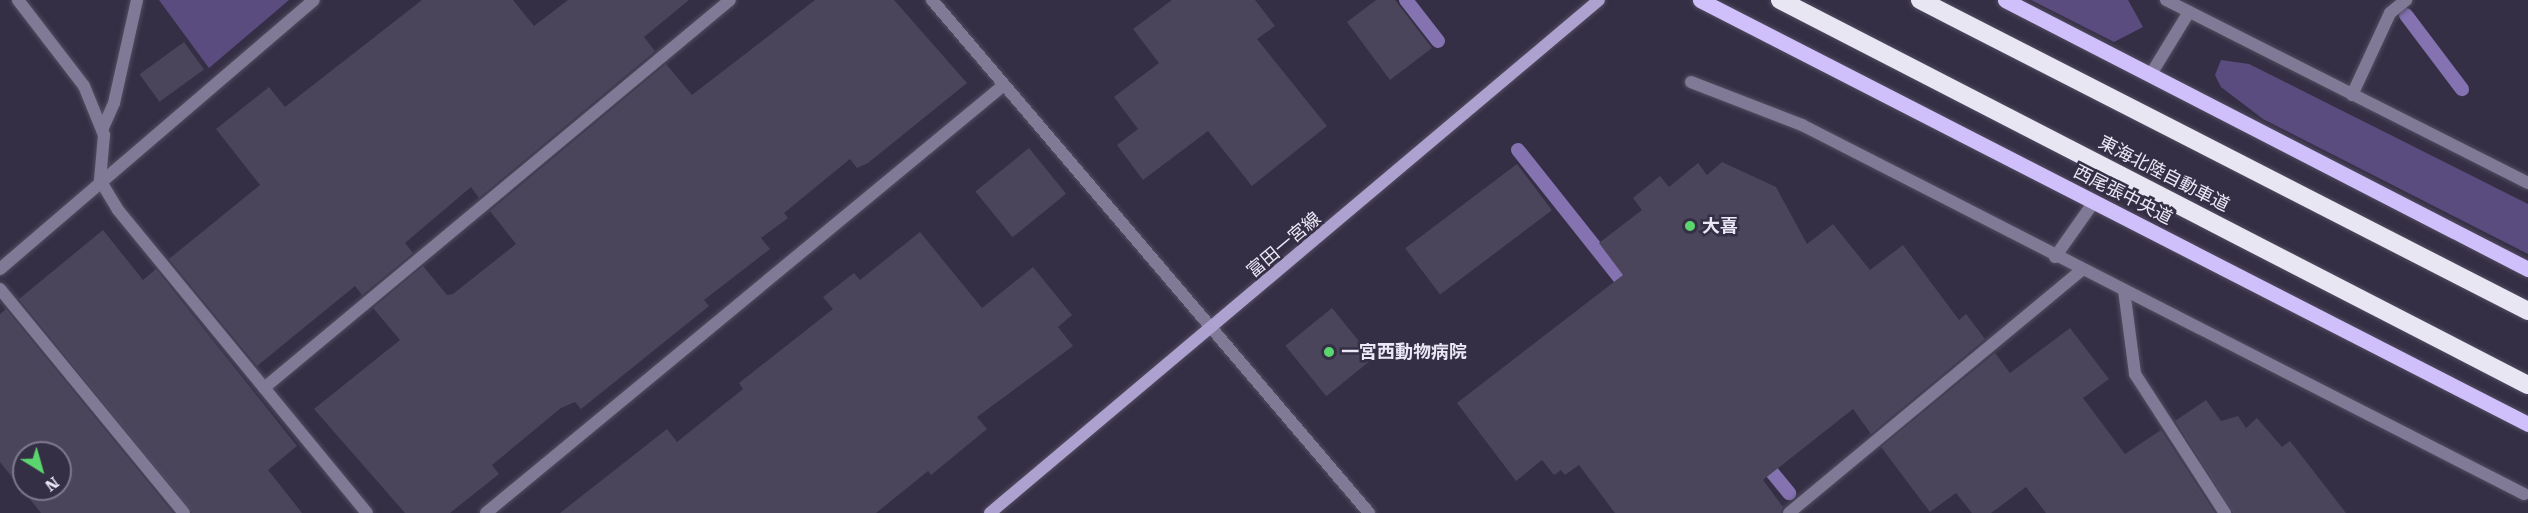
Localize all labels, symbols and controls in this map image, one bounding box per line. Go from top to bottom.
street label: 東海北陸自動車道 [2095,132,2233,216]
street label: 西尾張中央道 [2070,161,2176,229]
street label: 富田一宮線 [1243,208,1325,282]
place label: 大喜 [1702,215,1738,237]
marker: 大喜 [1683,219,1697,233]
place label: 一宮西動物病院 [1341,341,1467,363]
marker: 一宮西動物病院 [1322,345,1336,359]
north arrow [12,441,72,501]
text: N [41,473,63,495]

